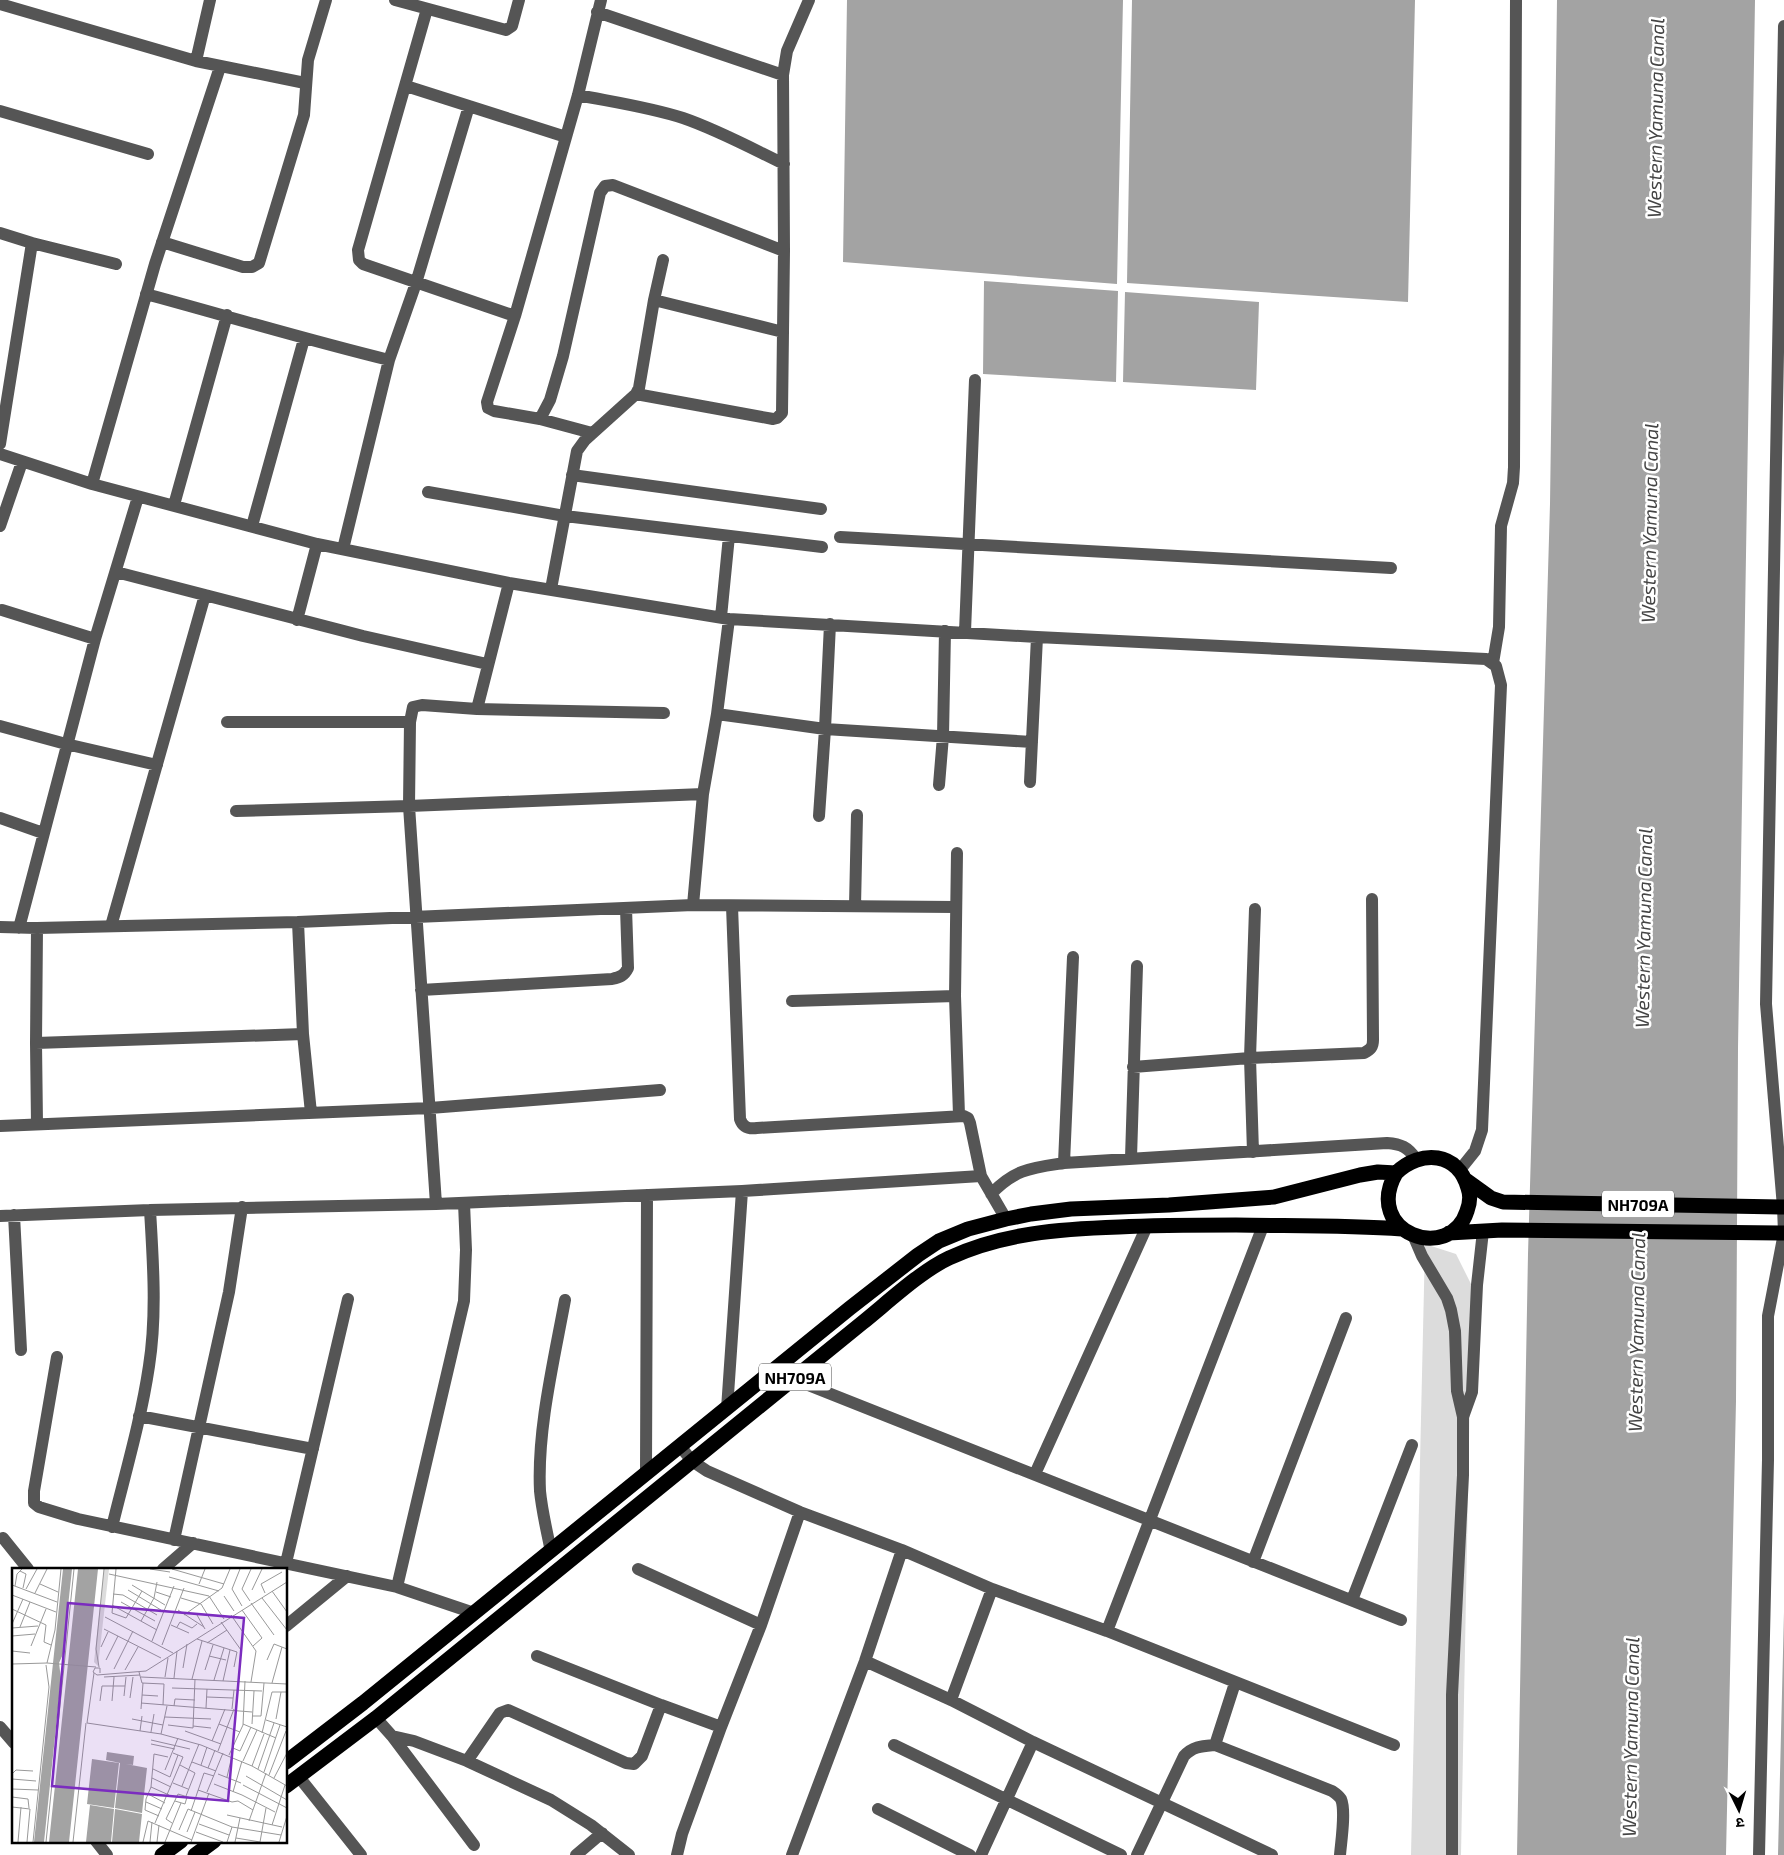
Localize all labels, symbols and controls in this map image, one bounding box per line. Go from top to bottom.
water label: Western Yamuna Canal [1642,18,1668,218]
water label: Western Yamuna Canal [1636,423,1662,623]
water label: Western Yamuna Canal [1630,828,1656,1028]
road number: NH709A [1602,1190,1674,1218]
water label: Western Yamuna Canal [1623,1232,1649,1432]
road number: NH709A [759,1364,831,1390]
inset map [12,1568,288,1842]
water label: Western Yamuna Canal [1617,1637,1643,1837]
north arrow [1714,1785,1764,1835]
text: उ [1735,1815,1745,1832]

